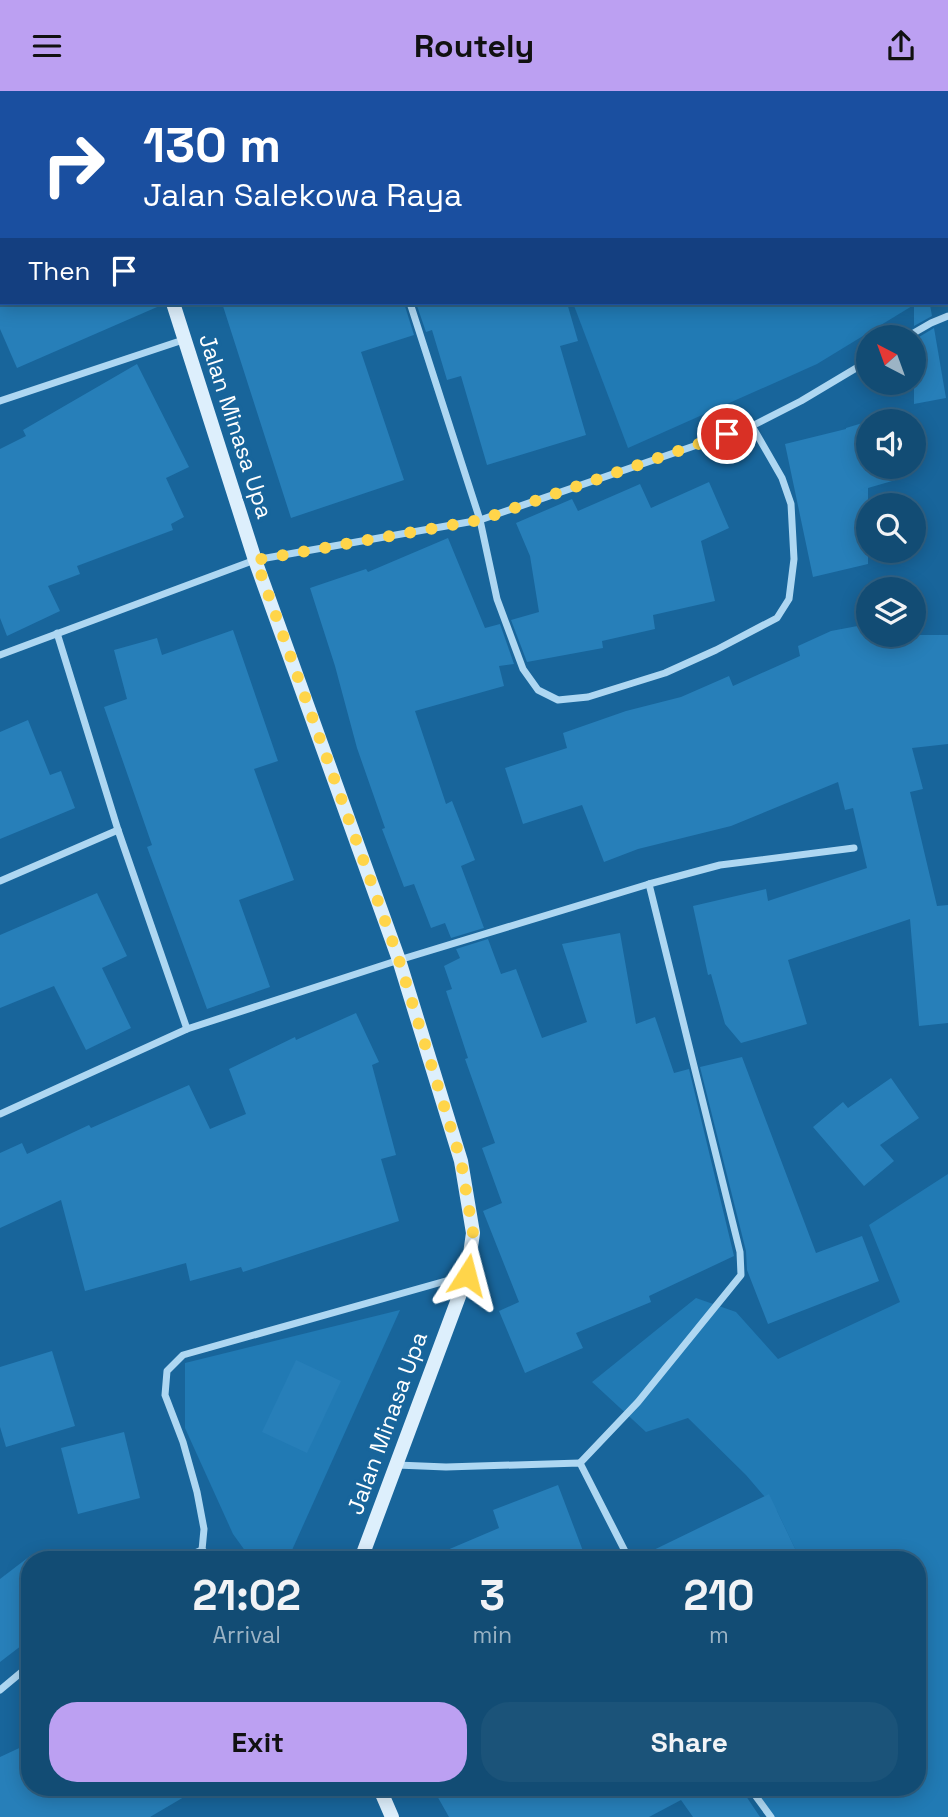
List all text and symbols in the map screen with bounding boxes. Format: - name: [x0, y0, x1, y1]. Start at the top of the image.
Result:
- text: Routely: [414, 26, 534, 66]
- icon: menu: [28, 27, 66, 65]
- icon: share: [882, 27, 920, 65]
- text: 130 m: [143, 114, 281, 176]
- icon: right: [28, 119, 119, 210]
- text: Jalan Salekowa Raya: [143, 175, 462, 215]
- icon: arrive: [105, 252, 143, 290]
- text: Then: [28, 254, 91, 288]
- north arrow: [856, 325, 926, 395]
- map controls: [856, 325, 926, 647]
- street label: Jalan Minasa Upa: [192, 330, 280, 522]
- pin: [697, 404, 757, 464]
- button: sound: [856, 409, 926, 479]
- icon: arrive: [708, 415, 746, 453]
- button: search: [856, 493, 926, 563]
- button: layers: [856, 577, 926, 647]
- position arrow: [430, 1238, 504, 1312]
- street label: Jalan Minasa Upa: [340, 1327, 434, 1519]
- text: 21:02: [192, 1569, 301, 1622]
- text: 3: [479, 1569, 505, 1622]
- text: 210: [683, 1569, 755, 1622]
- text: Arrival: [213, 1620, 281, 1650]
- text: min: [472, 1620, 512, 1650]
- text: m: [709, 1620, 729, 1650]
- button: Exit: [49, 1702, 467, 1782]
- button: Share: [481, 1702, 898, 1782]

